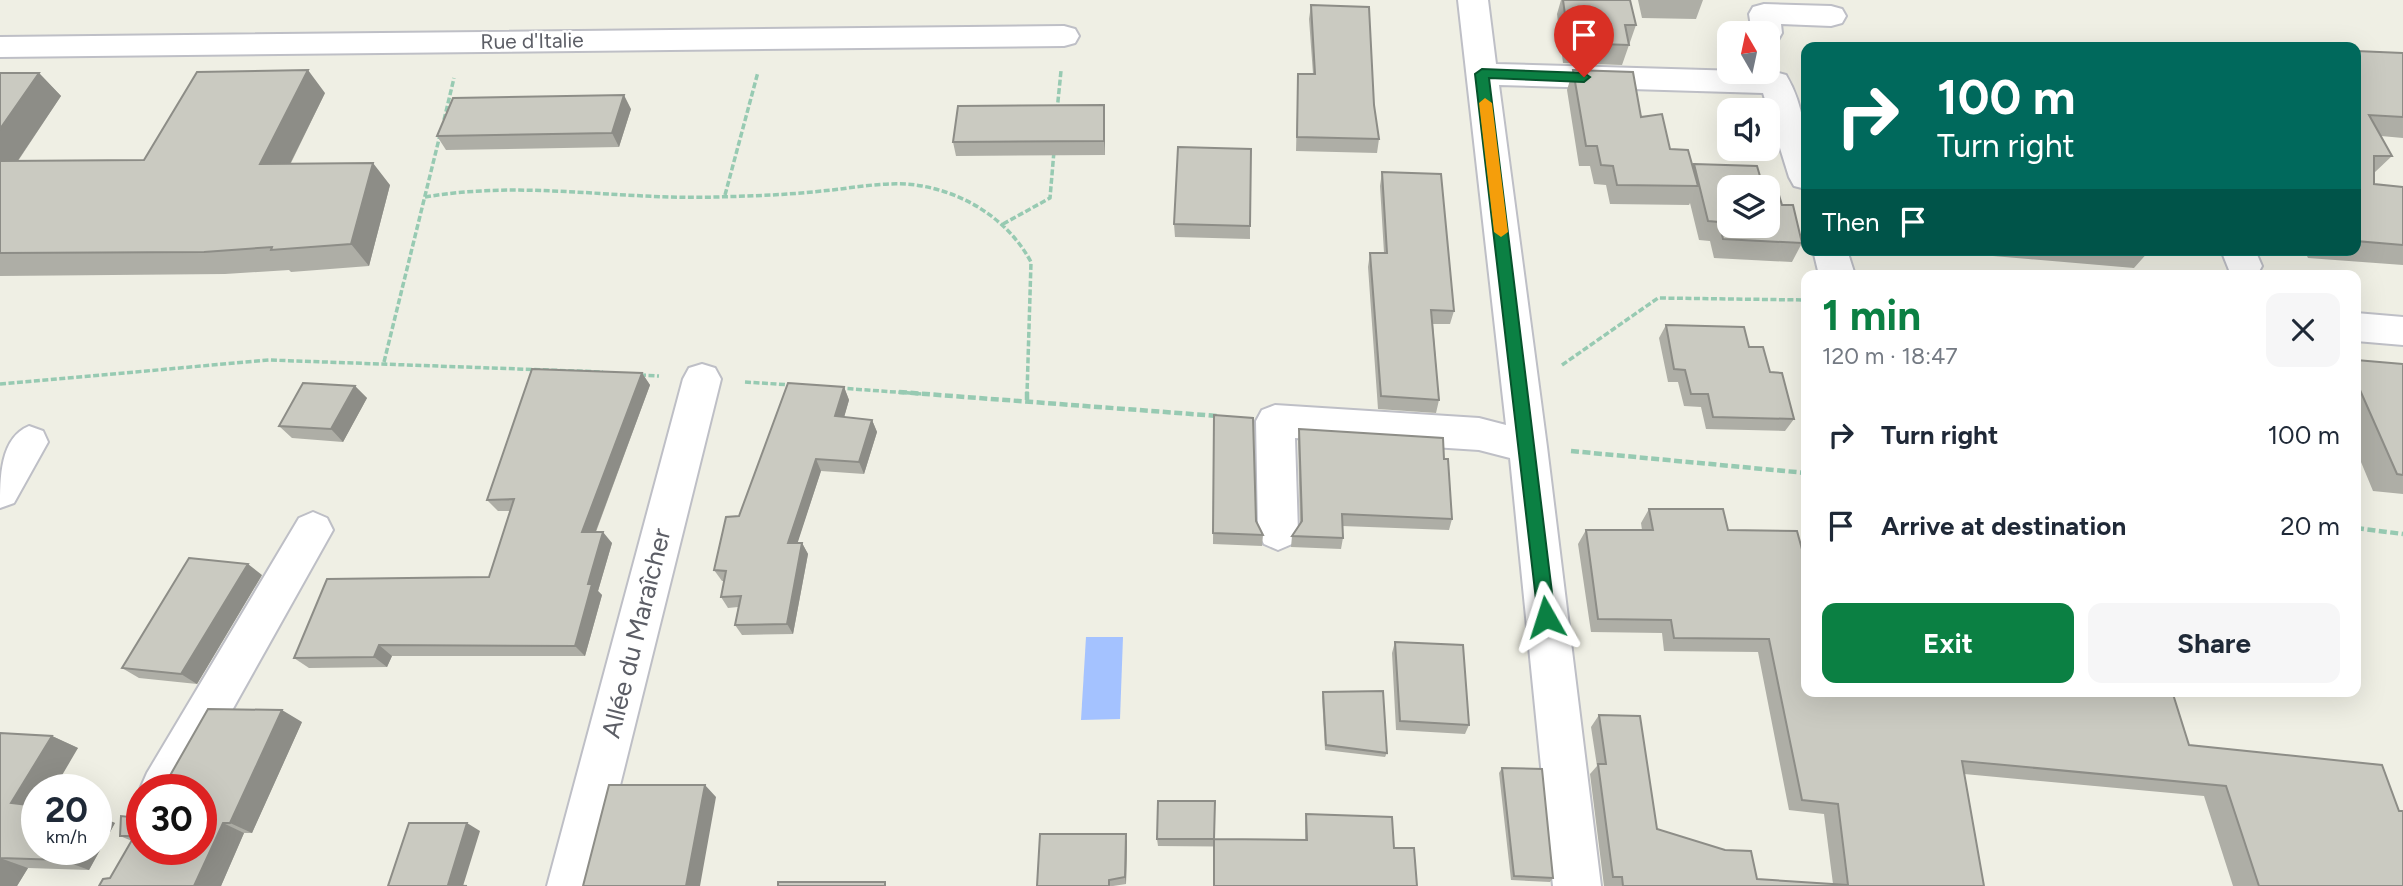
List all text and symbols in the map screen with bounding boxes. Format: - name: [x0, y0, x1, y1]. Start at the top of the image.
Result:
- pin: [1554, 5, 1614, 77]
- icon: arrive: [1565, 16, 1603, 54]
- north arrow: [1717, 21, 1780, 84]
- map controls: [1717, 21, 1780, 238]
- street label: Rue d'Italie: [480, 27, 584, 54]
- text: 100 m: [1937, 67, 2076, 126]
- icon: right: [1822, 70, 1913, 161]
- button: sound: [1717, 98, 1780, 161]
- text: Turn right: [1937, 127, 2075, 165]
- button: layers: [1717, 175, 1780, 238]
- icon: arrive: [1894, 203, 1932, 241]
- text: Then: [1822, 206, 1880, 238]
- text: 1 min: [1822, 290, 1921, 341]
- button: close: [2266, 293, 2340, 367]
- text: 120 m · 18:47: [1822, 342, 1958, 370]
- icon: right: [1822, 416, 1860, 454]
- text: Turn right: [1881, 419, 1998, 451]
- text: 100 m: [2267, 419, 2340, 451]
- icon: arrive: [1822, 507, 1860, 545]
- text: Arrive at destination: [1881, 510, 2126, 542]
- text: 20 m: [2280, 510, 2340, 542]
- street label: Allée du Maraîcher: [594, 525, 678, 741]
- position arrow: [1509, 580, 1583, 654]
- button: Exit: [1822, 603, 2074, 683]
- button: Share: [2088, 603, 2340, 683]
- speed limit sign: 30: [126, 774, 217, 865]
- text: 20: [45, 789, 88, 831]
- text: km/h: [46, 826, 87, 848]

